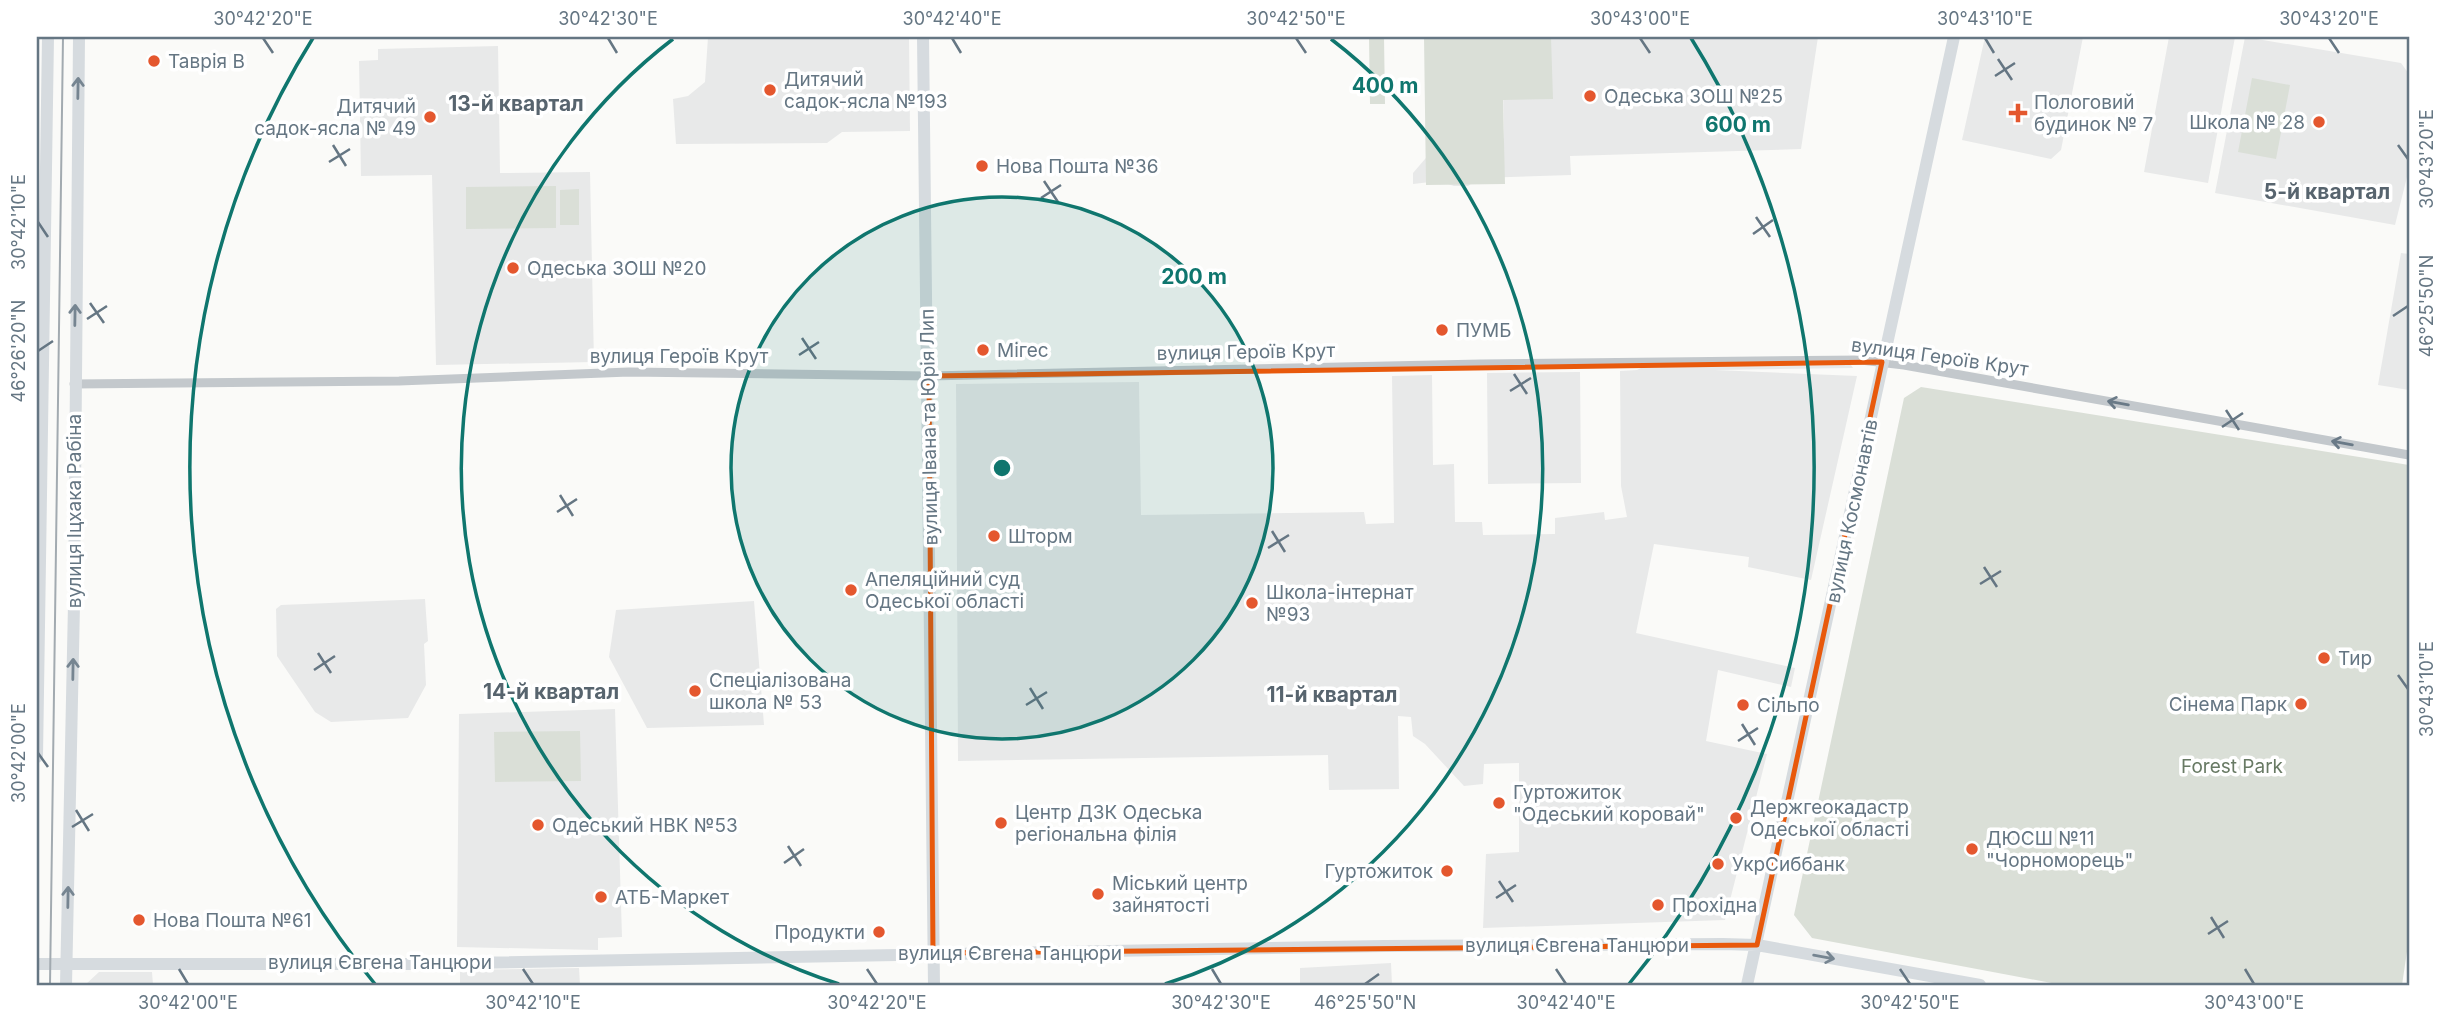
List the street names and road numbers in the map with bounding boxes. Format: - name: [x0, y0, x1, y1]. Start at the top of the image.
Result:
- street label: вулиця Івана та Юрія Лип: [915, 309, 943, 545]
- street label: вулиця Героїв Крут: [1850, 333, 2030, 381]
- street label: вулиця Героїв Крут: [1156, 339, 1336, 365]
- street label: вулиця Героїв Крут: [590, 345, 768, 368]
- street label: вулиця Іцхака Рабіна: [63, 414, 86, 608]
- street label: вулиця Космонавтів: [1821, 417, 1883, 605]
- street label: вулиця Євгена Танцюри: [1465, 934, 1689, 957]
- street label: вулиця Євгена Танцюри: [898, 942, 1122, 965]
- street label: вулиця Євгена Танцюри: [268, 951, 492, 974]

